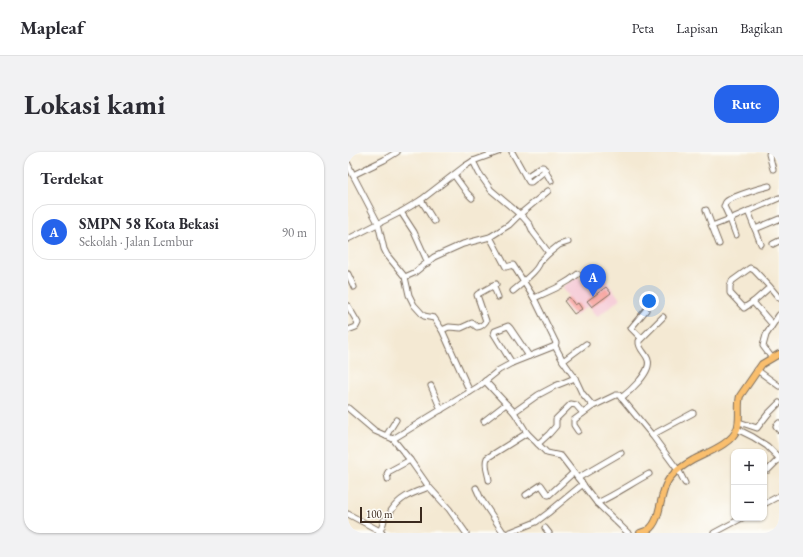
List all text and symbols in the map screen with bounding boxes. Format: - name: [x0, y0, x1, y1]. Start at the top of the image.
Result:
- text: Mapleaf: [20, 15, 84, 40]
- text: Peta: [632, 19, 654, 37]
- text: Lapisan: [676, 19, 718, 37]
- text: Bagikan: [740, 19, 783, 37]
- button: Rute: [714, 85, 779, 123]
- text: Lokasi kami: [24, 86, 165, 122]
- text: Terdekat: [40, 167, 103, 189]
- text: SMPN 58 Kota Bekasi: [79, 214, 219, 233]
- text: A: [49, 224, 59, 241]
- text: 90 m: [282, 224, 307, 241]
- text: Sekolah · Jalan Lembur: [79, 233, 193, 250]
- pin: A: [580, 264, 606, 297]
- your location: [639, 291, 659, 311]
- map controls: [731, 449, 767, 521]
- button: +: [731, 449, 767, 485]
- button: −: [731, 485, 767, 521]
- scale bar: [360, 505, 422, 524]
- text: 100 m: [366, 507, 393, 521]

